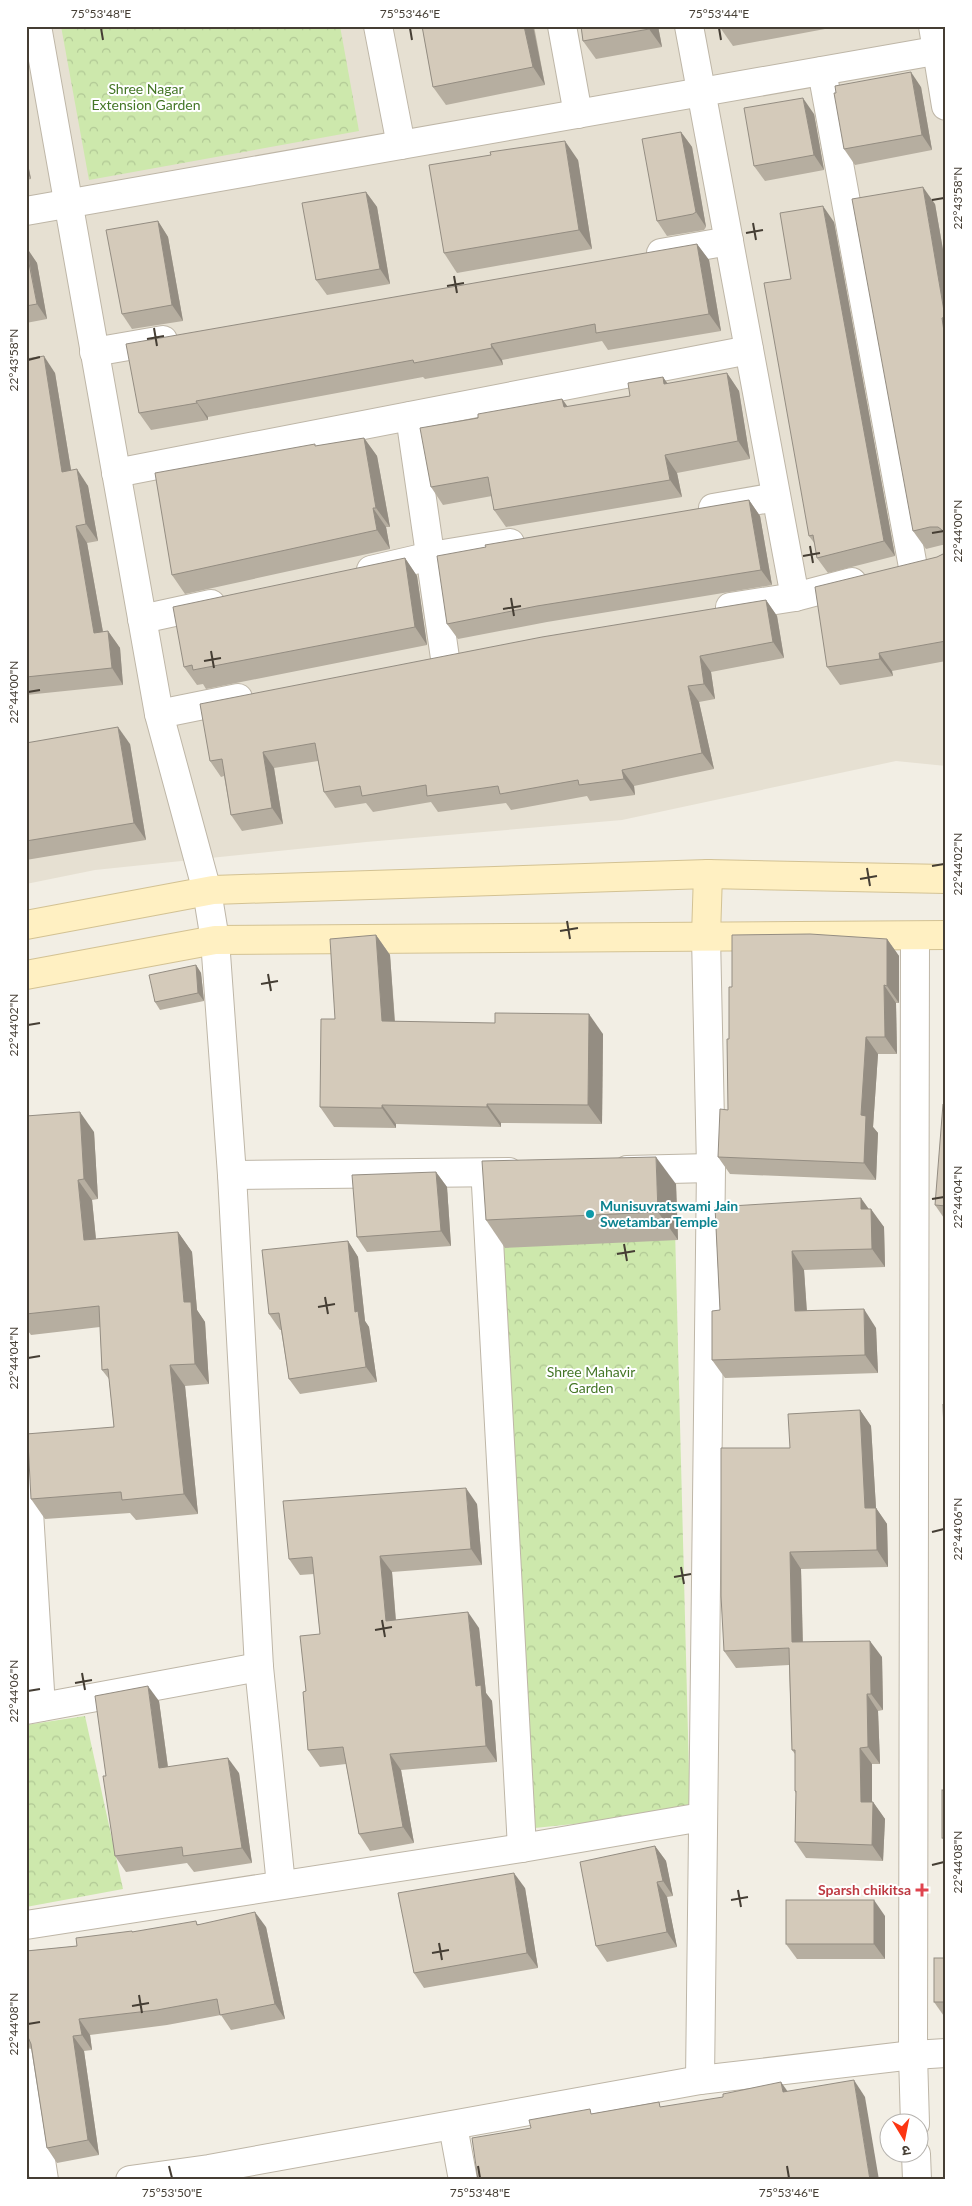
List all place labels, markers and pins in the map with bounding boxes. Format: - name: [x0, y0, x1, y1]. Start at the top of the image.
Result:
- place label: Munisuvratswami Jain Swetambar Temple: [600, 1197, 738, 1230]
- marker: Munisuvratswami Jain Swetambar Temple: [584, 1208, 596, 1220]
- place label: Sparsh chikitsa: [818, 1881, 911, 1898]
- marker: Sparsh chikitsa: [915, 1883, 929, 1897]

